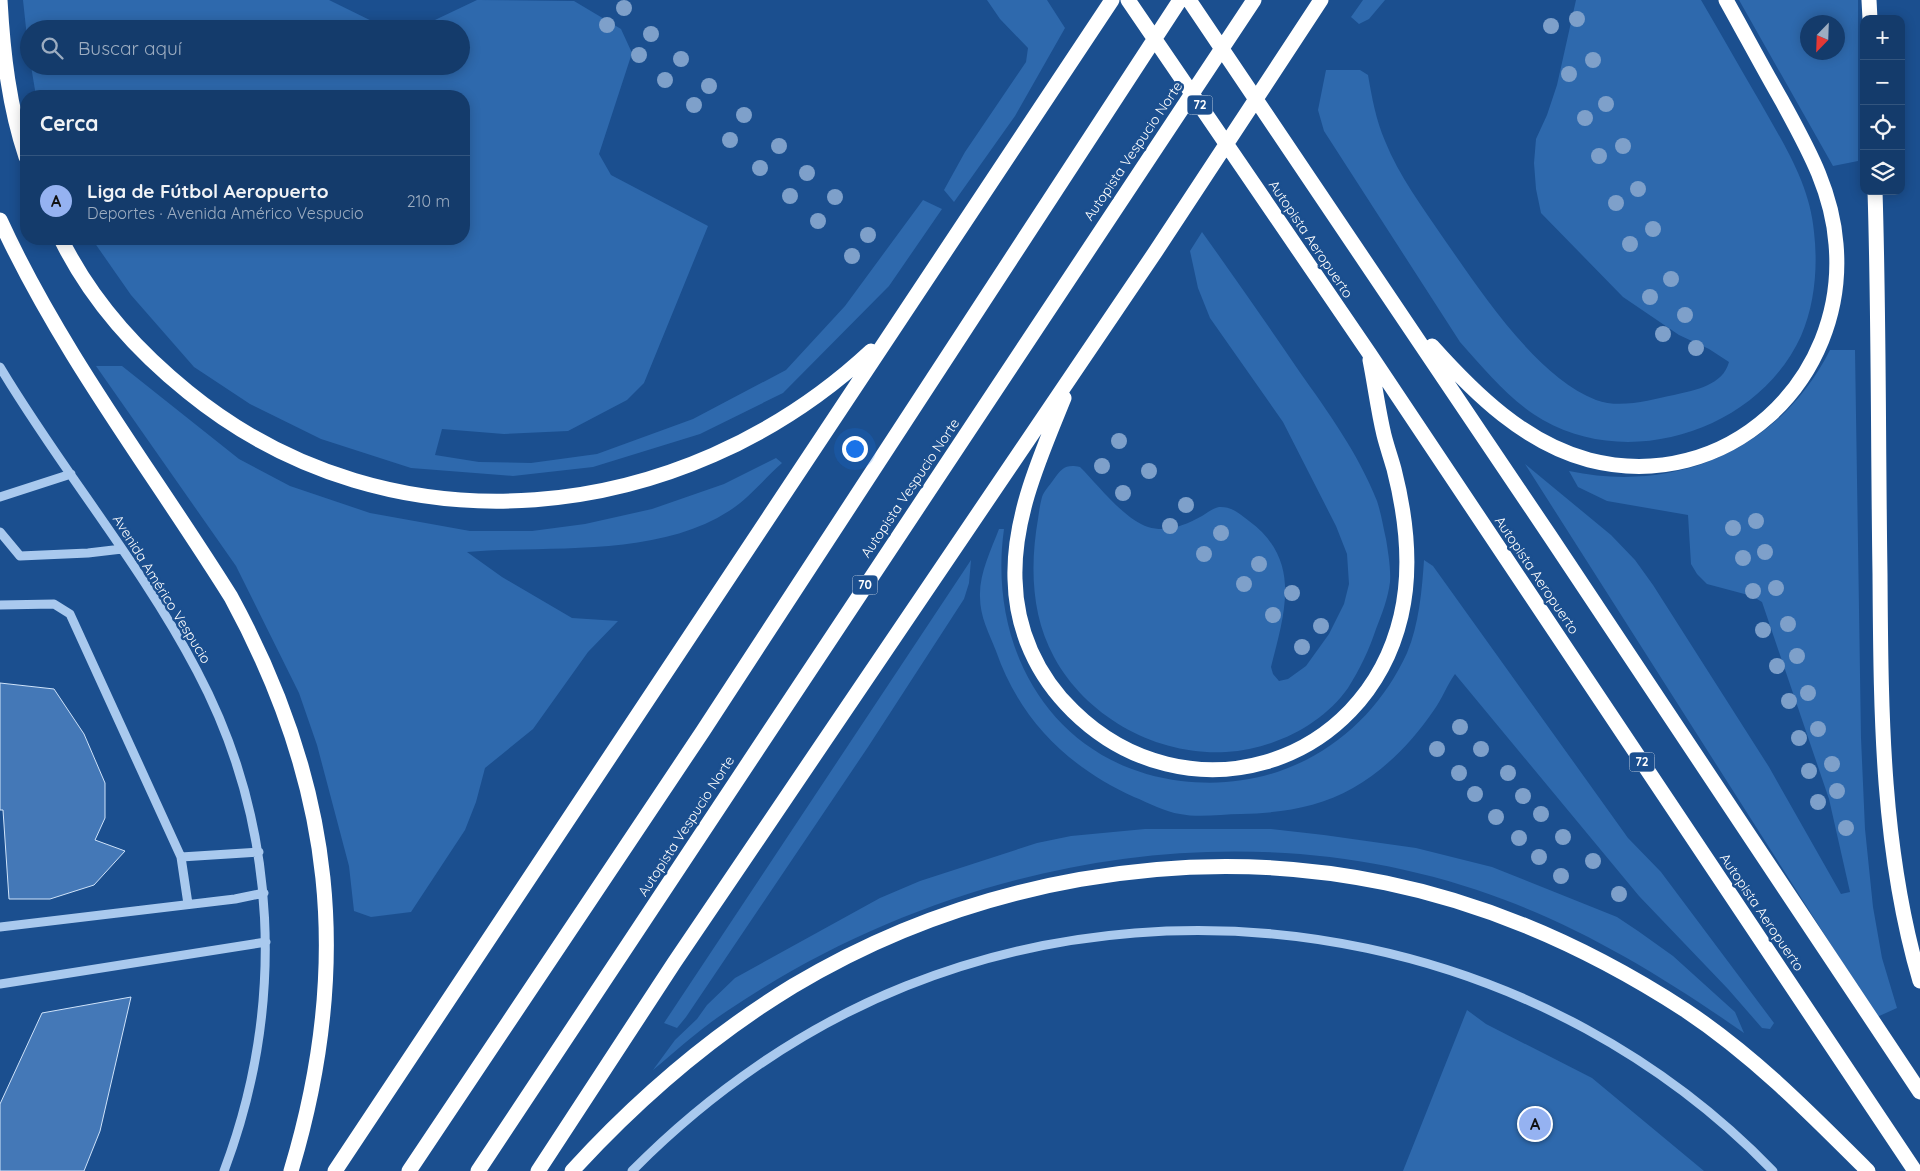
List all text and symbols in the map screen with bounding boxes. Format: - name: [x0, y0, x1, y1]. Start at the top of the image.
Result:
- north arrow: [1800, 15, 1845, 60]
- map controls: [1860, 15, 1905, 195]
- button: +: [1860, 15, 1905, 60]
- search box: [20, 20, 470, 75]
- icon: search: [38, 34, 66, 62]
- text: Buscar aquí: [78, 36, 182, 60]
- button: −: [1860, 60, 1905, 105]
- street label: Autopista Vespucio Norte: [1080, 78, 1186, 224]
- road number: 72: [1188, 96, 1212, 114]
- button: locate: [1860, 105, 1905, 150]
- text: Cerca: [40, 110, 98, 136]
- button: layers: [1860, 150, 1905, 195]
- street label: Autopista Aeropuerto: [1265, 177, 1357, 301]
- text: Liga de Fútbol Aeropuerto: [87, 179, 329, 203]
- text: A: [51, 191, 61, 211]
- text: 210 m: [407, 191, 450, 211]
- text: Deportes · Avenida Américo Vespucio: [87, 203, 364, 223]
- street label: Autopista Vespucio Norte: [857, 415, 963, 561]
- your location: [842, 436, 868, 462]
- street label: Avenida Américo Vespucio: [109, 511, 215, 667]
- street label: Autopista Aeropuerto: [1491, 513, 1583, 637]
- road number: 70: [852, 576, 878, 594]
- street label: Autopista Vespucio Norte: [634, 752, 738, 900]
- road number: 72: [1630, 752, 1654, 772]
- street label: Autopista Aeropuerto: [1716, 850, 1808, 974]
- pin: A: [1519, 1105, 1551, 1143]

